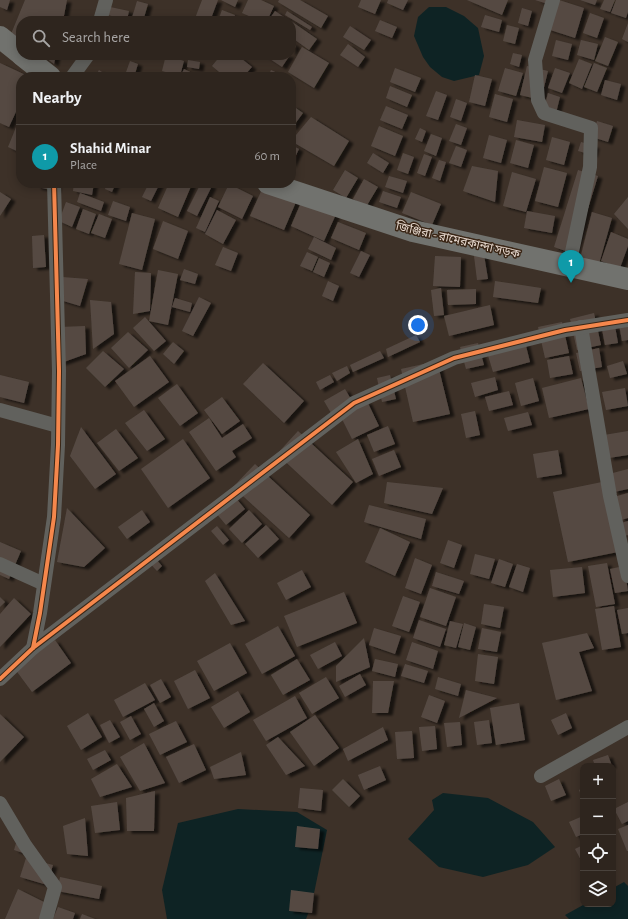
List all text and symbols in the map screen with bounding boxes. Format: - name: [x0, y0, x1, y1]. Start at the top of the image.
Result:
- search box: [16, 16, 296, 60]
- icon: search: [30, 27, 52, 49]
- text: Search here: [62, 30, 130, 45]
- text: Nearby: [32, 89, 82, 106]
- text: Shahid Minar: [70, 141, 151, 156]
- text: 1: [43, 150, 47, 163]
- text: 60 m: [254, 150, 280, 163]
- text: Place: [70, 159, 97, 172]
- street label: জিঞ্জিরা - রামেরকান্দা সড়ক: [394, 218, 522, 261]
- pin: 1: [558, 250, 584, 283]
- your location: [408, 315, 428, 335]
- map controls: [580, 763, 616, 907]
- button: +: [580, 763, 616, 799]
- button: −: [580, 799, 616, 835]
- button: locate: [580, 835, 616, 871]
- button: layers: [580, 871, 616, 907]

